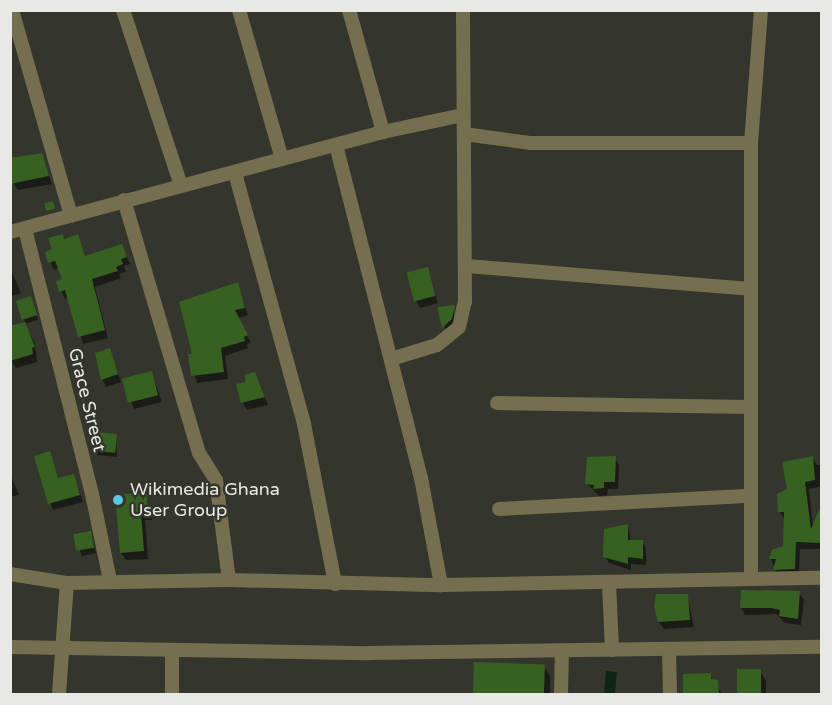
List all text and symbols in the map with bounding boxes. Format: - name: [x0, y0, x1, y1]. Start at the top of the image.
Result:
- street label: Grace Street: [64, 346, 110, 454]
- place label: Wikimedia Ghana User Group: [130, 479, 280, 522]
- marker: Wikimedia Ghana User Group: [111, 493, 125, 507]

